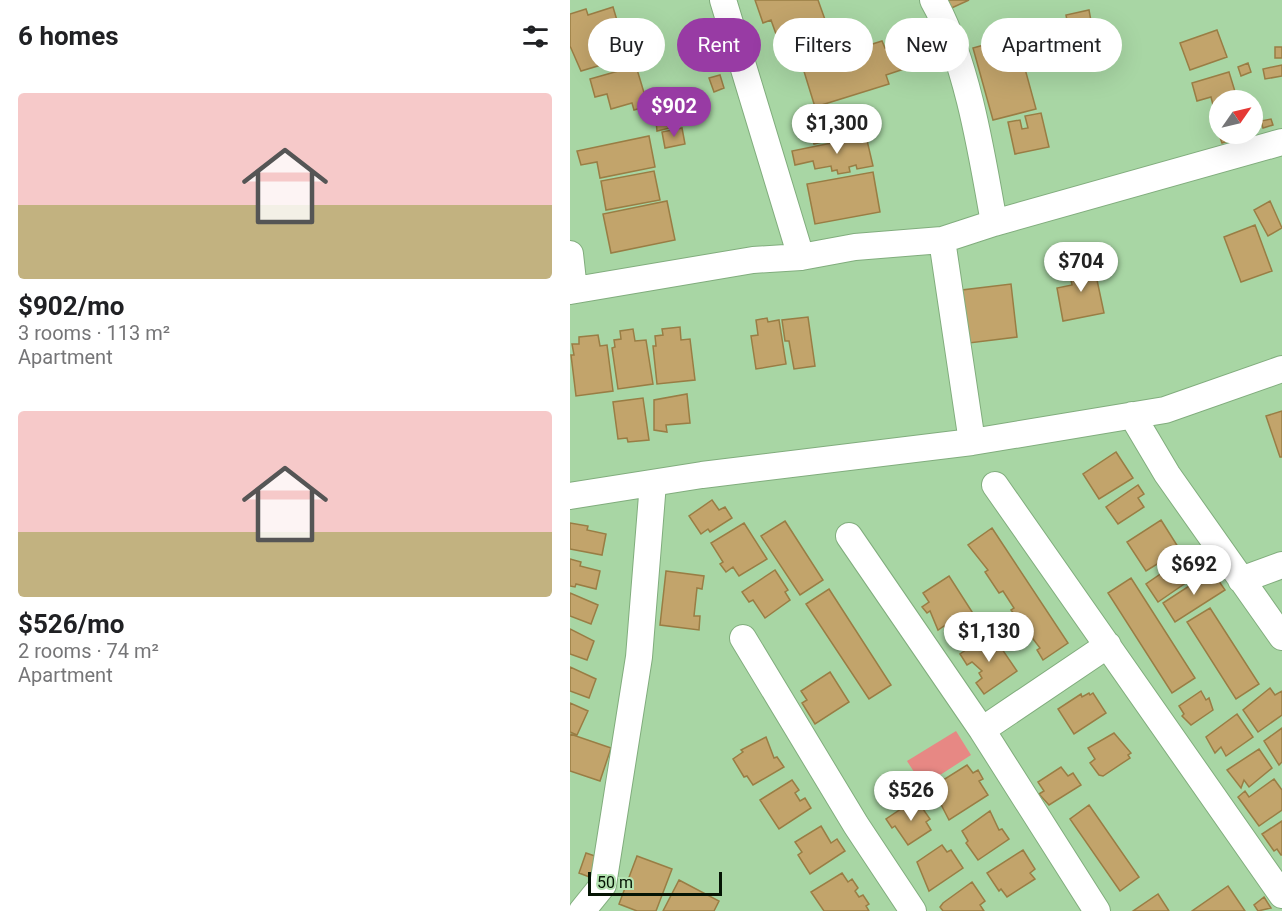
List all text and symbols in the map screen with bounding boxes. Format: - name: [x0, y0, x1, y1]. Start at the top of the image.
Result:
- chip: Buy: [588, 18, 665, 72]
- chip: Rent: [677, 18, 761, 72]
- chip: Filters: [773, 18, 873, 72]
- chip: New: [885, 18, 969, 72]
- chip: Apartment: [981, 18, 1122, 72]
- icon: filters: [519, 20, 552, 53]
- text: 6 homes: [18, 21, 119, 51]
- pin: $902: [638, 87, 710, 138]
- north arrow: [1209, 90, 1263, 144]
- map controls: [1209, 90, 1263, 144]
- text: $902: [651, 94, 697, 118]
- pin: $1,300: [788, 104, 886, 155]
- text: $1,300: [806, 111, 868, 135]
- icon: home: [231, 132, 339, 240]
- pin: $704: [1045, 242, 1117, 293]
- text: $704: [1058, 249, 1104, 273]
- text: $902/mo: [18, 291, 125, 321]
- text: 3 rooms · 113 m²: [18, 321, 170, 345]
- text: Apartment: [18, 345, 113, 369]
- icon: home: [231, 450, 339, 558]
- pin: $692: [1158, 545, 1230, 596]
- text: $692: [1171, 552, 1217, 576]
- text: $526/mo: [18, 609, 125, 639]
- pin: $1,130: [940, 612, 1038, 663]
- text: $1,130: [958, 619, 1020, 643]
- text: 2 rooms · 74 m²: [18, 639, 159, 663]
- text: Apartment: [18, 663, 113, 687]
- pin: $526: [875, 771, 947, 822]
- text: $526: [888, 778, 934, 802]
- scale bar: [588, 869, 722, 896]
- text: 50 m: [597, 873, 633, 892]

